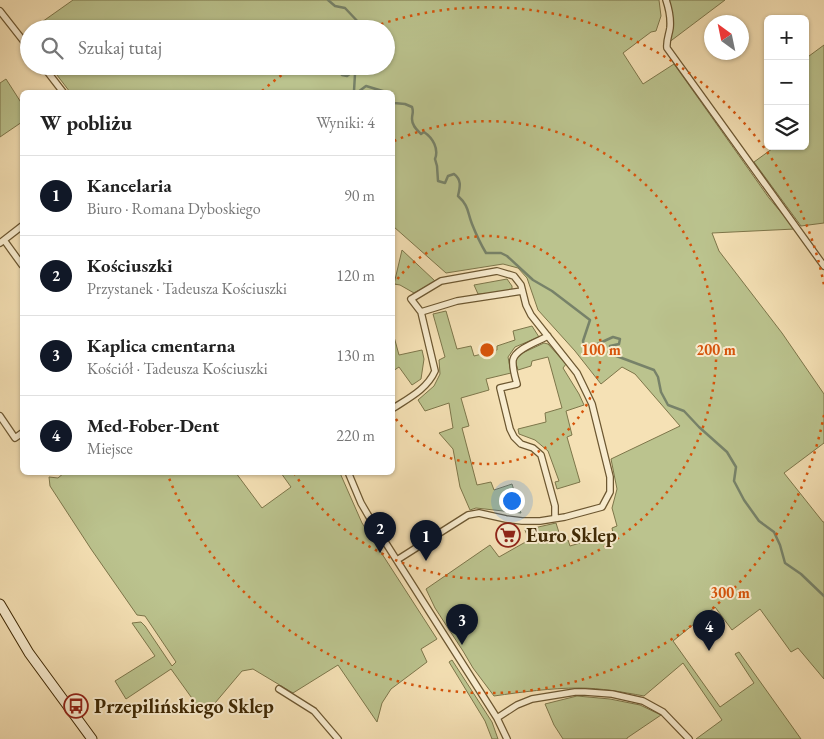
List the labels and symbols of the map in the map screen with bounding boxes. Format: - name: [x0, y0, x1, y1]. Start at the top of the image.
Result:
- north arrow: [704, 15, 749, 60]
- text: 100 m: [581, 340, 621, 359]
- text: 200 m: [696, 340, 736, 359]
- centre of rings: [478, 341, 496, 359]
- your location: [499, 488, 525, 514]
- pin: 2: [364, 512, 396, 553]
- pin: 1: [410, 520, 442, 561]
- supermarket icon: Euro Sklep: [495, 522, 521, 548]
- place label: Euro Sklep: [526, 522, 617, 548]
- text: 300 m: [710, 583, 750, 602]
- pin: 3: [446, 604, 478, 645]
- pin: 4: [693, 610, 725, 651]
- bus stop icon: Przepilińskiego Sklep: [63, 693, 89, 719]
- place label: Przepilińskiego Sklep: [94, 693, 274, 719]

